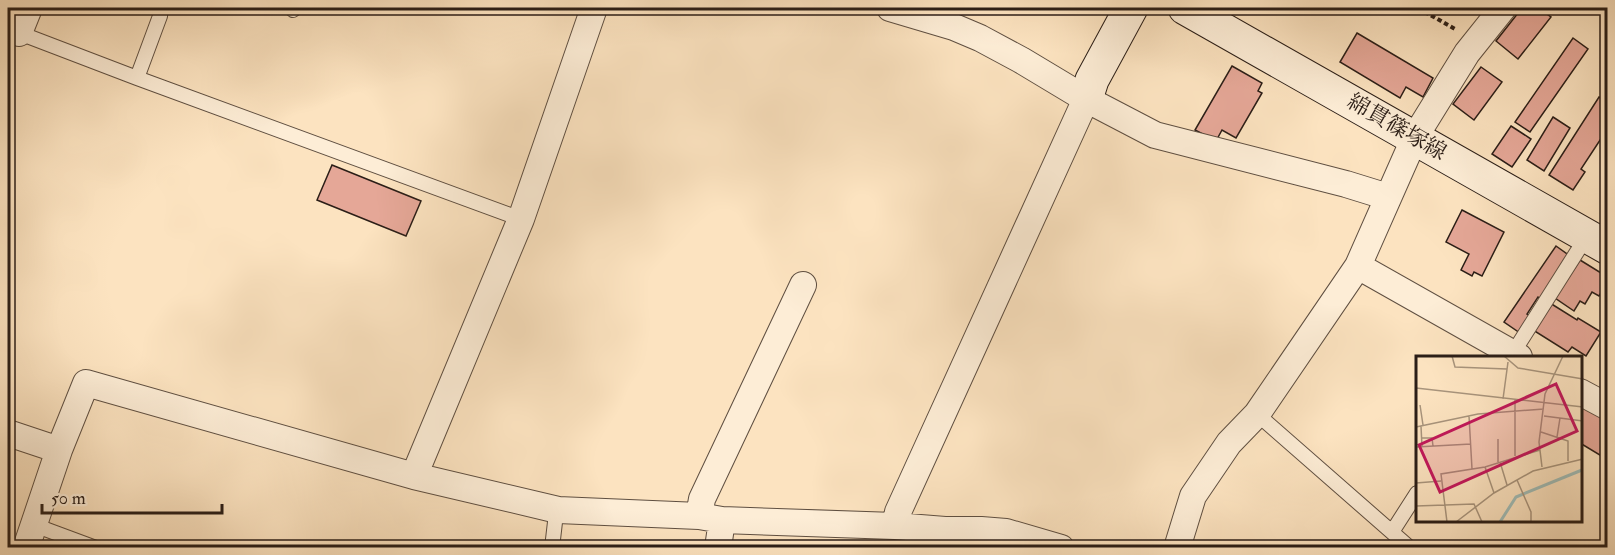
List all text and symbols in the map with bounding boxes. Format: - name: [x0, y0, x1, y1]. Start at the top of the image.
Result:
- street label: 綿貫篠塚線: [1342, 87, 1452, 167]
- inset map: [1416, 356, 1582, 522]
- scale bar: [42, 477, 222, 515]
- text: 50 m: [51, 487, 86, 510]

